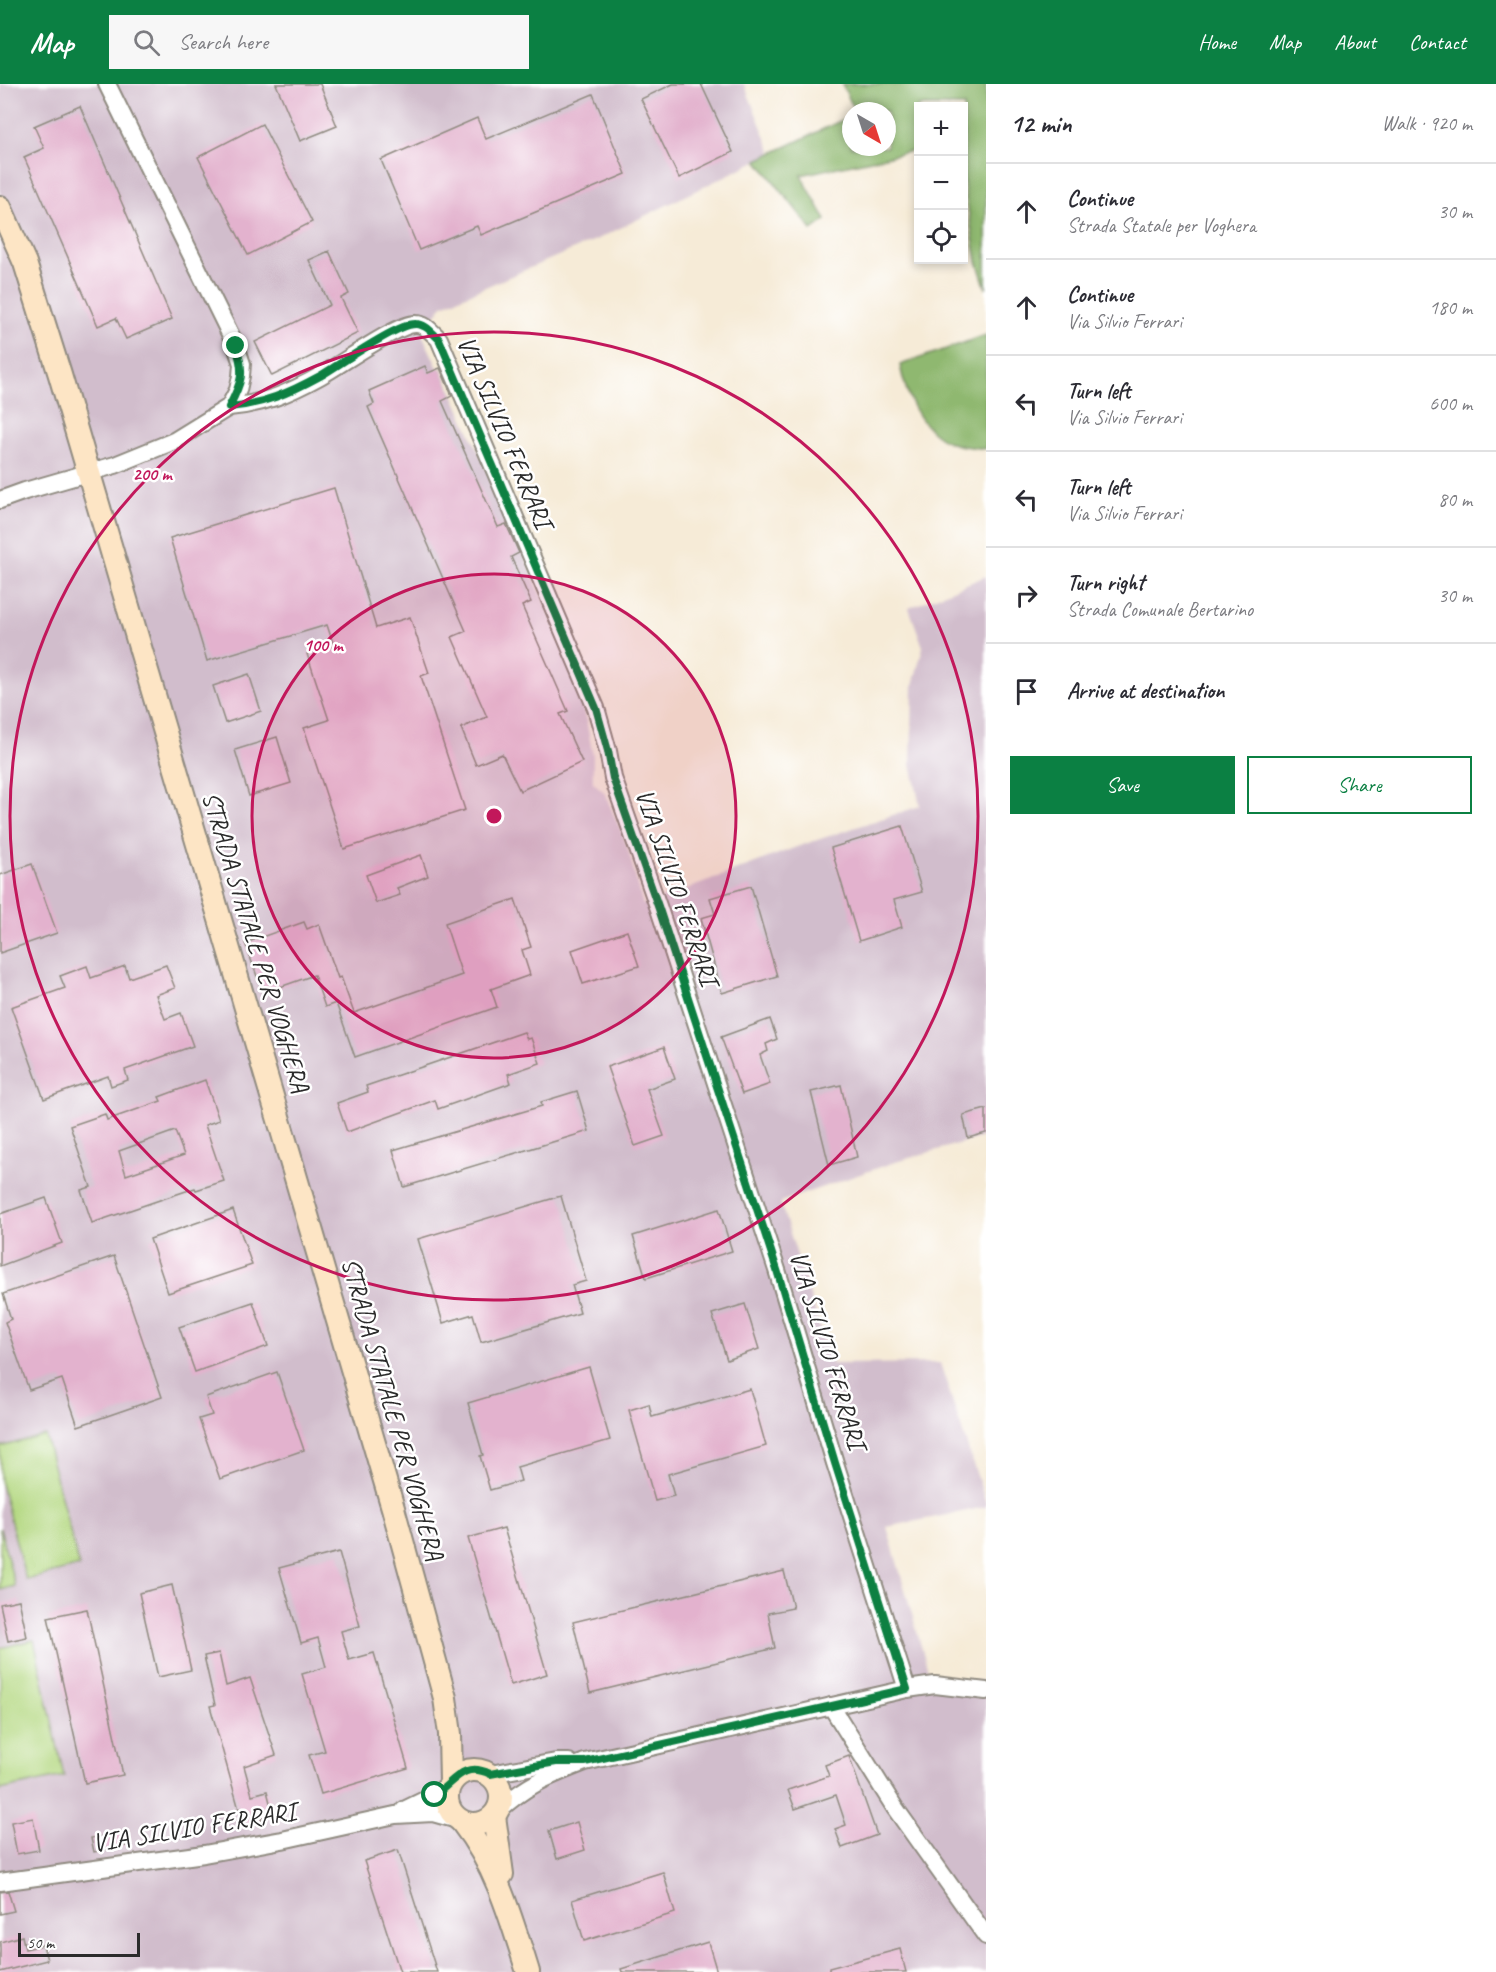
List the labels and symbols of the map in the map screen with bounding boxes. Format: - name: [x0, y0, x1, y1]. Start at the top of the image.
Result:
- north arrow: [842, 102, 896, 156]
- street label: VIA SILVIO FERRARI: [450, 331, 563, 538]
- route end: [222, 332, 248, 358]
- text: 200 m: [133, 463, 173, 485]
- text: 100 m: [304, 634, 344, 656]
- street label: VIA SILVIO FERRARI: [628, 784, 728, 995]
- street label: STRADA STATALE PER VOGHERA: [194, 788, 318, 1097]
- centre of rings: [484, 806, 504, 826]
- street label: VIA SILVIO FERRARI: [782, 1247, 875, 1458]
- street label: STRADA STATALE PER VOGHERA: [334, 1254, 452, 1565]
- route start: [421, 1781, 447, 1807]
- street label: VIA SILVIO FERRARI: [90, 1794, 304, 1859]
- scale bar: [18, 1930, 140, 1958]

